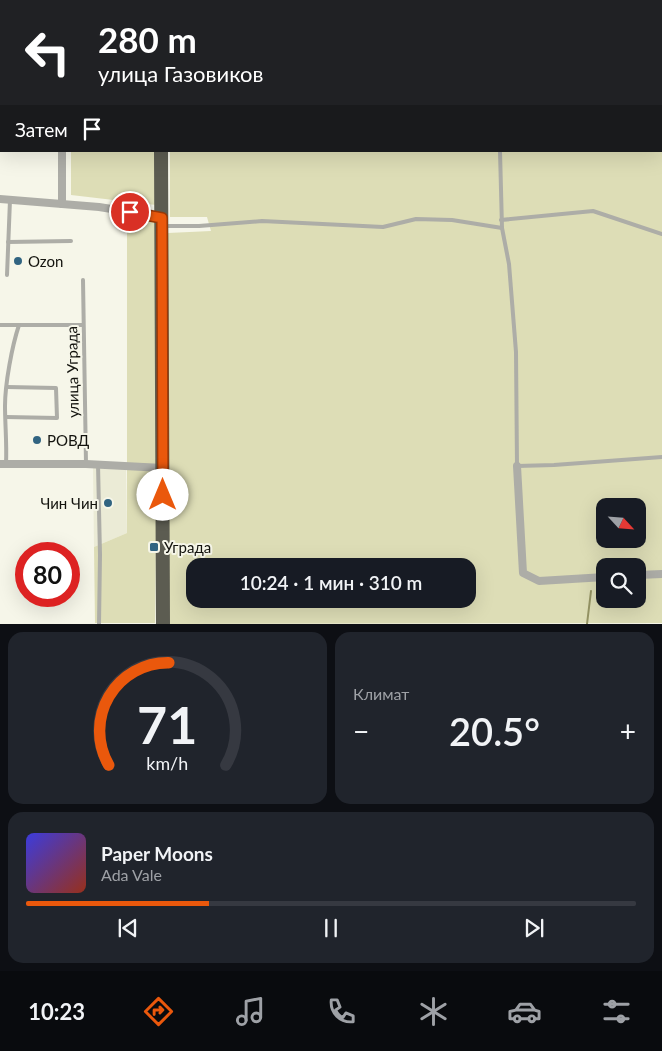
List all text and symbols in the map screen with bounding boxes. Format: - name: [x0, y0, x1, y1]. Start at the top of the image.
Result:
- text: 280 m: [98, 18, 197, 60]
- icon: left: [15, 20, 80, 85]
- text: улица Газовиков: [98, 60, 264, 87]
- icon: arrive: [78, 115, 106, 143]
- text: Затем: [15, 118, 68, 141]
- pin: [109, 191, 151, 233]
- icon: arrive: [116, 198, 144, 226]
- place label: Ozon: [28, 252, 63, 270]
- marker: Ozon: [12, 255, 24, 267]
- street label: улица Уграда: [62, 326, 82, 418]
- place label: РОВД: [47, 431, 90, 449]
- marker: РОВД: [31, 434, 43, 446]
- position arrow: [136, 468, 188, 520]
- place label: Чин Чин: [40, 494, 98, 512]
- marker: Чин Чин: [102, 497, 114, 509]
- north arrow: [596, 498, 646, 548]
- map controls: [596, 498, 646, 608]
- place label: Уграда: [164, 538, 211, 556]
- marker: Уграда: [148, 541, 160, 553]
- speed limit sign: 80: [15, 542, 80, 607]
- button: search: [596, 558, 646, 608]
- text: 10:24 · 1 мин · 310 m: [240, 571, 422, 594]
- text: Климат: [353, 684, 409, 703]
- text: 71: [137, 693, 198, 755]
- text: 20.5°: [449, 708, 540, 754]
- text: −: [353, 714, 369, 748]
- text: +: [620, 714, 636, 748]
- text: km/h: [147, 752, 188, 774]
- text: Paper Moons: [101, 842, 213, 865]
- text: Ada Vale: [101, 865, 162, 884]
- icon: previous: [114, 914, 142, 942]
- icon: pause: [317, 914, 345, 942]
- icon: next: [520, 914, 548, 942]
- icon: directions: [141, 994, 176, 1029]
- icon: music: [233, 994, 268, 1029]
- icon: phone: [324, 994, 359, 1029]
- icon: climate: [416, 994, 451, 1029]
- icon: car: [507, 994, 542, 1029]
- icon: filters: [599, 994, 634, 1029]
- text: 10:23: [28, 998, 85, 1025]

